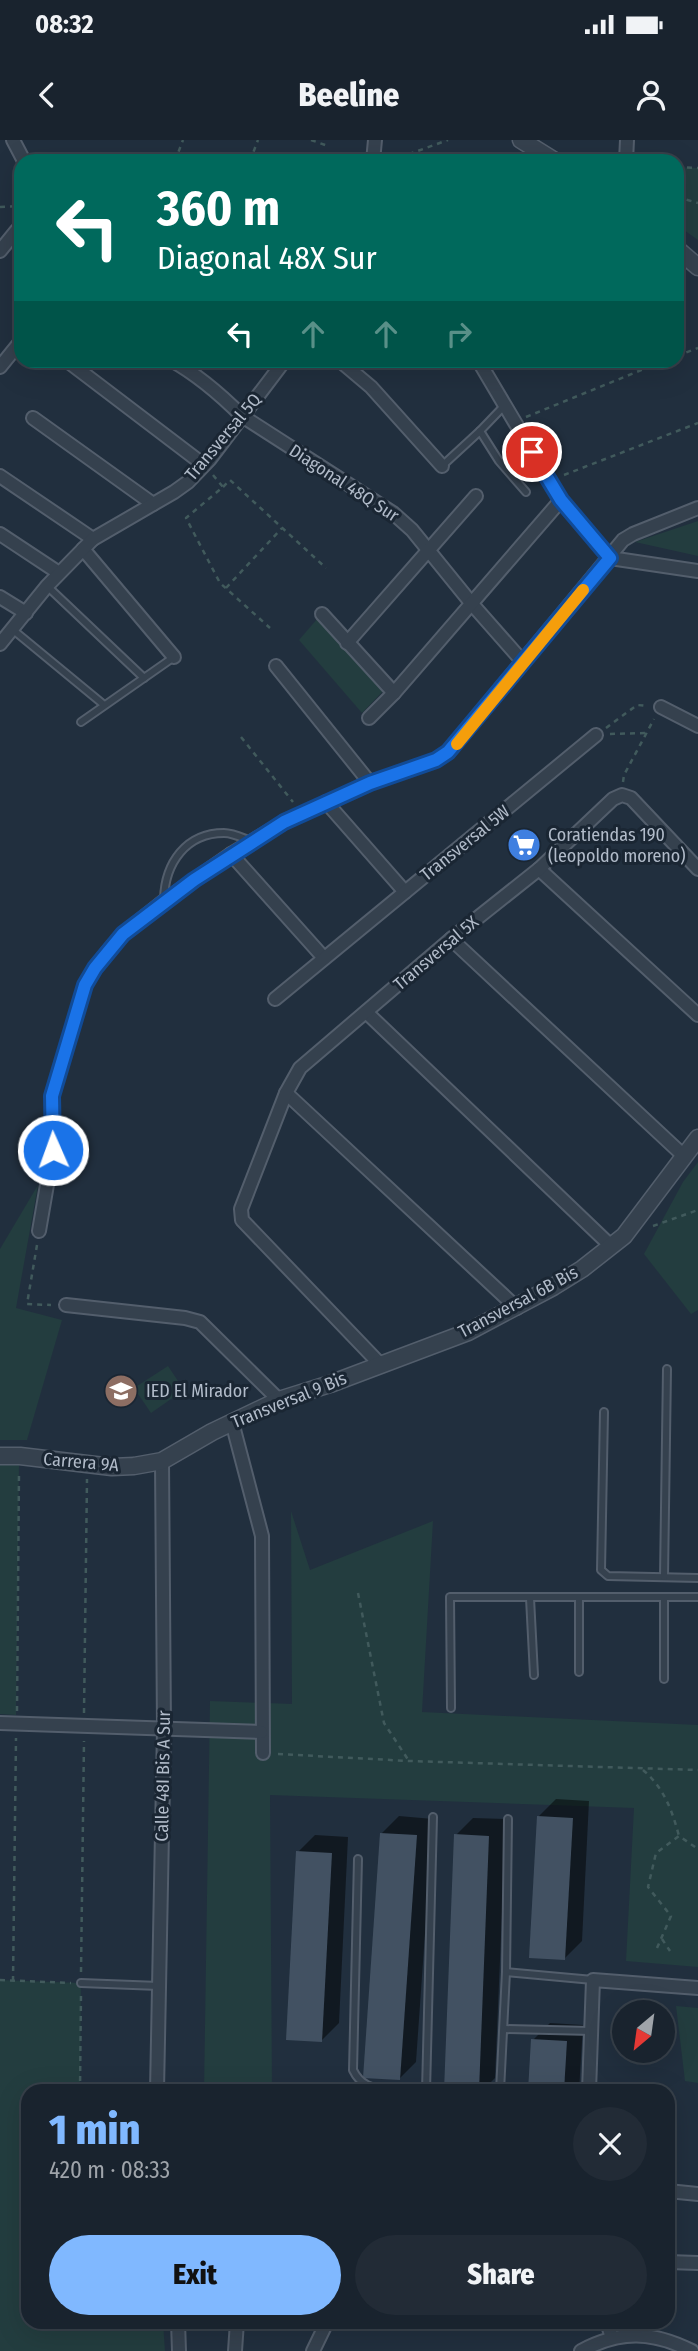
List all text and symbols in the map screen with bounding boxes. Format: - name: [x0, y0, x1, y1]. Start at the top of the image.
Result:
- text: 08:32: [35, 9, 93, 40]
- icon: back: [28, 76, 66, 114]
- text: Beeline: [299, 76, 399, 114]
- icon: person: [632, 76, 670, 114]
- text: 360 m: [157, 179, 280, 238]
- icon: left: [42, 182, 133, 273]
- text: Diagonal 48X Sur: [157, 239, 377, 277]
- icon: left: [221, 315, 259, 353]
- icon: ahead: [294, 315, 332, 353]
- icon: ahead: [367, 315, 405, 353]
- icon: right: [440, 315, 478, 353]
- street label: Transversal 5Q: [180, 389, 266, 485]
- pin: [502, 422, 562, 482]
- icon: arrive: [513, 433, 551, 471]
- street label: Diagonal 48Q Sur: [285, 439, 404, 527]
- street label: Transversal 5W: [416, 800, 515, 886]
- place label: Coratiendas 190 (leopoldo moreno): [548, 824, 686, 867]
- supermarket icon: Coratiendas 190 (leopoldo moreno): [505, 826, 543, 864]
- street label: Transversal 5X: [389, 911, 483, 995]
- position arrow: [16, 1113, 90, 1187]
- street label: Transversal 6B Bis: [454, 1261, 582, 1343]
- street label: Transversal 9 Bis: [228, 1367, 350, 1433]
- school or university icon: IED El Mirador: [102, 1372, 140, 1410]
- place label: IED El Mirador: [146, 1380, 249, 1402]
- street label: Carrera 9A: [42, 1448, 120, 1476]
- street label: Calle 48I Bis A Sur: [151, 1709, 175, 1842]
- north arrow: [612, 2000, 676, 2063]
- map controls: [612, 2000, 675, 2063]
- text: 1 min: [49, 2105, 140, 2155]
- button: close: [573, 2107, 647, 2181]
- text: 420 m · 08:33: [49, 2156, 170, 2184]
- button: Exit: [49, 2235, 341, 2315]
- button: Share: [355, 2235, 647, 2315]

